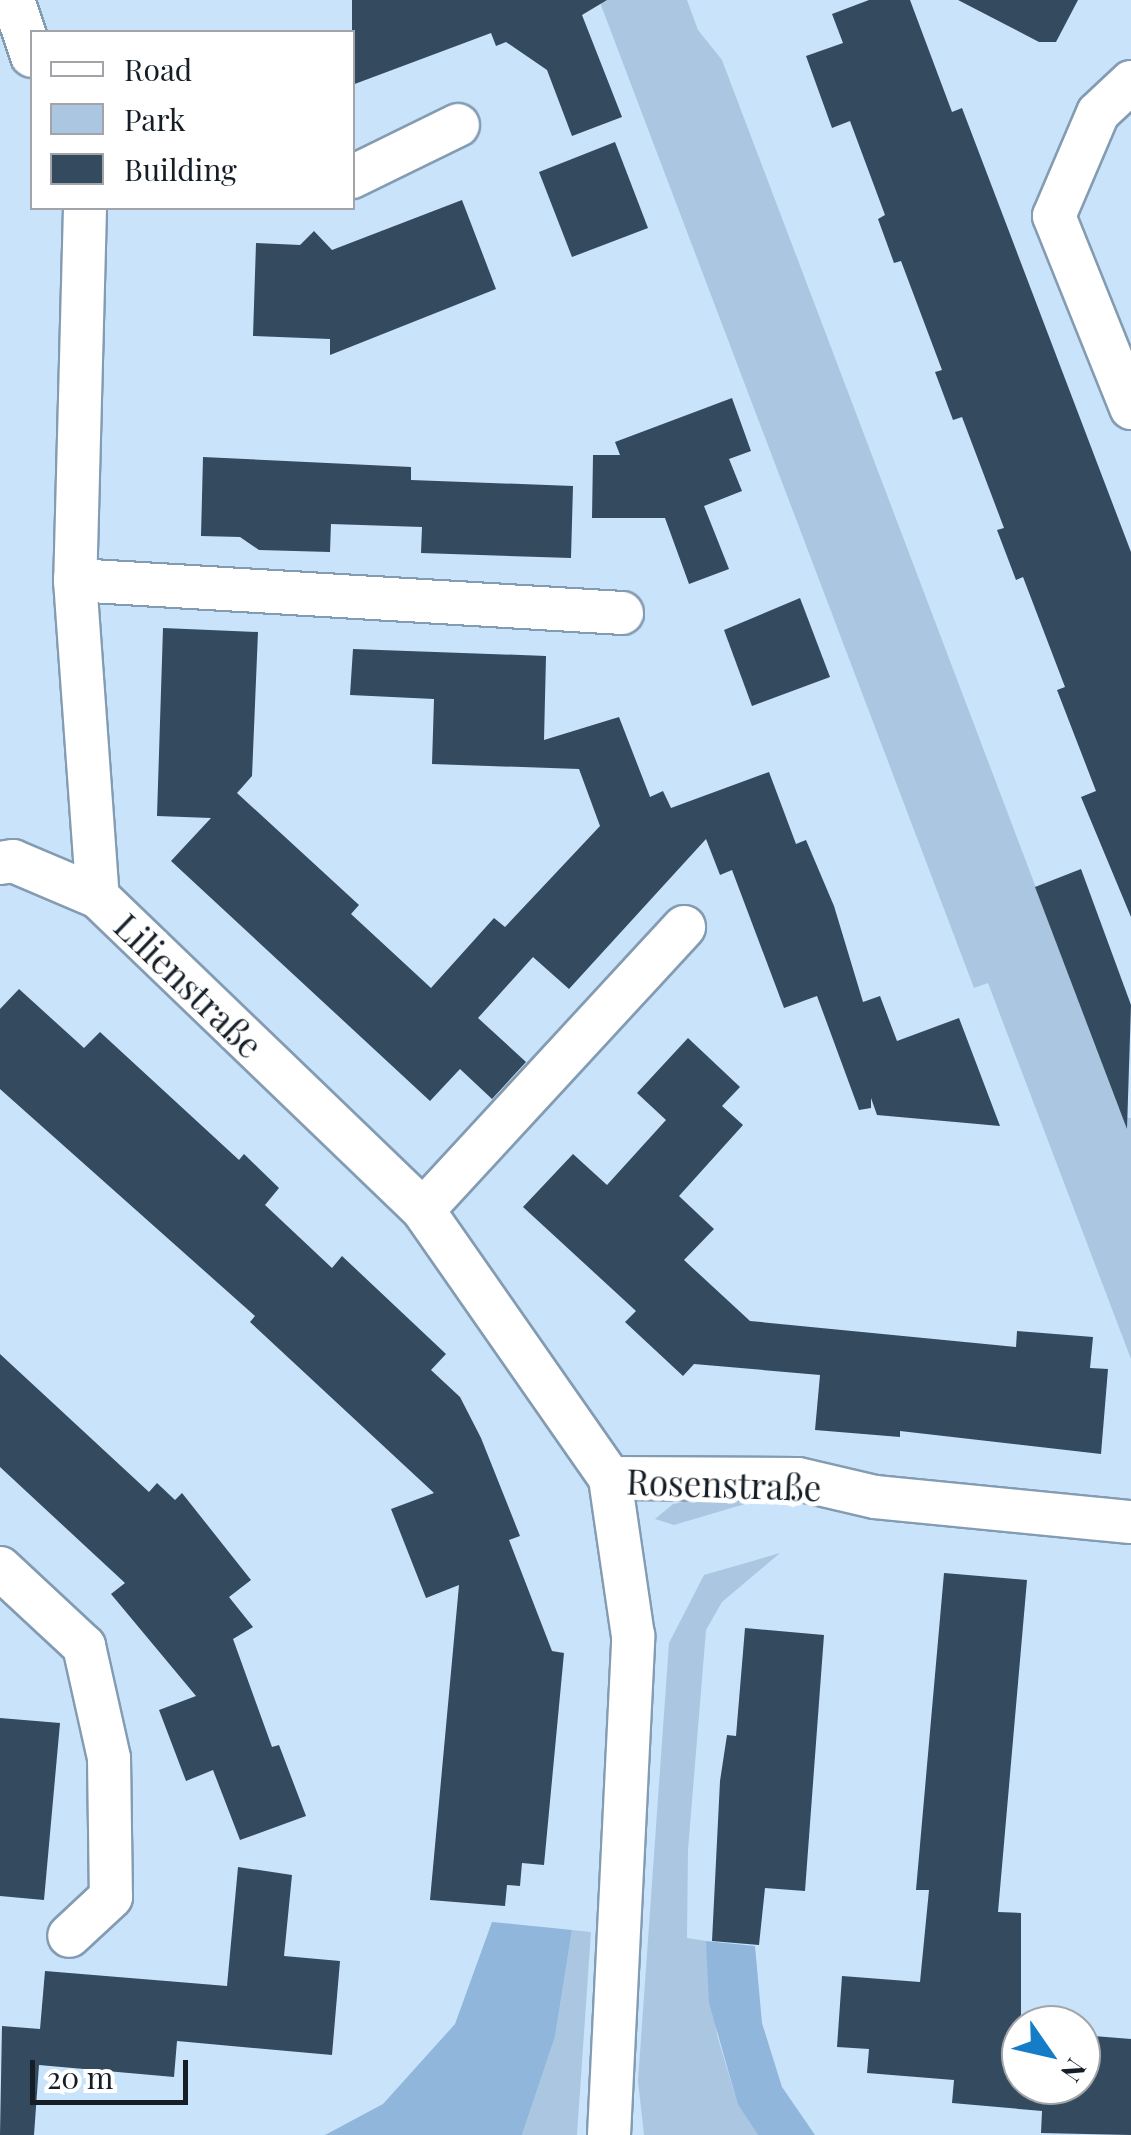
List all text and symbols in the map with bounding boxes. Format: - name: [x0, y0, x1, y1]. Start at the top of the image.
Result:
- legend: [30, 30, 355, 210]
- text: Road: [124, 49, 192, 89]
- text: Park: [124, 99, 186, 139]
- text: Building: [124, 149, 237, 189]
- street label: Lilienstraße: [106, 904, 272, 1066]
- street label: Rosenstraße: [626, 1460, 822, 1508]
- north arrow: [1001, 2005, 1101, 2105]
- scale bar: [35, 2040, 192, 2102]
- text: N: [1054, 2052, 1096, 2090]
- text: 20 m: [47, 2057, 113, 2097]

